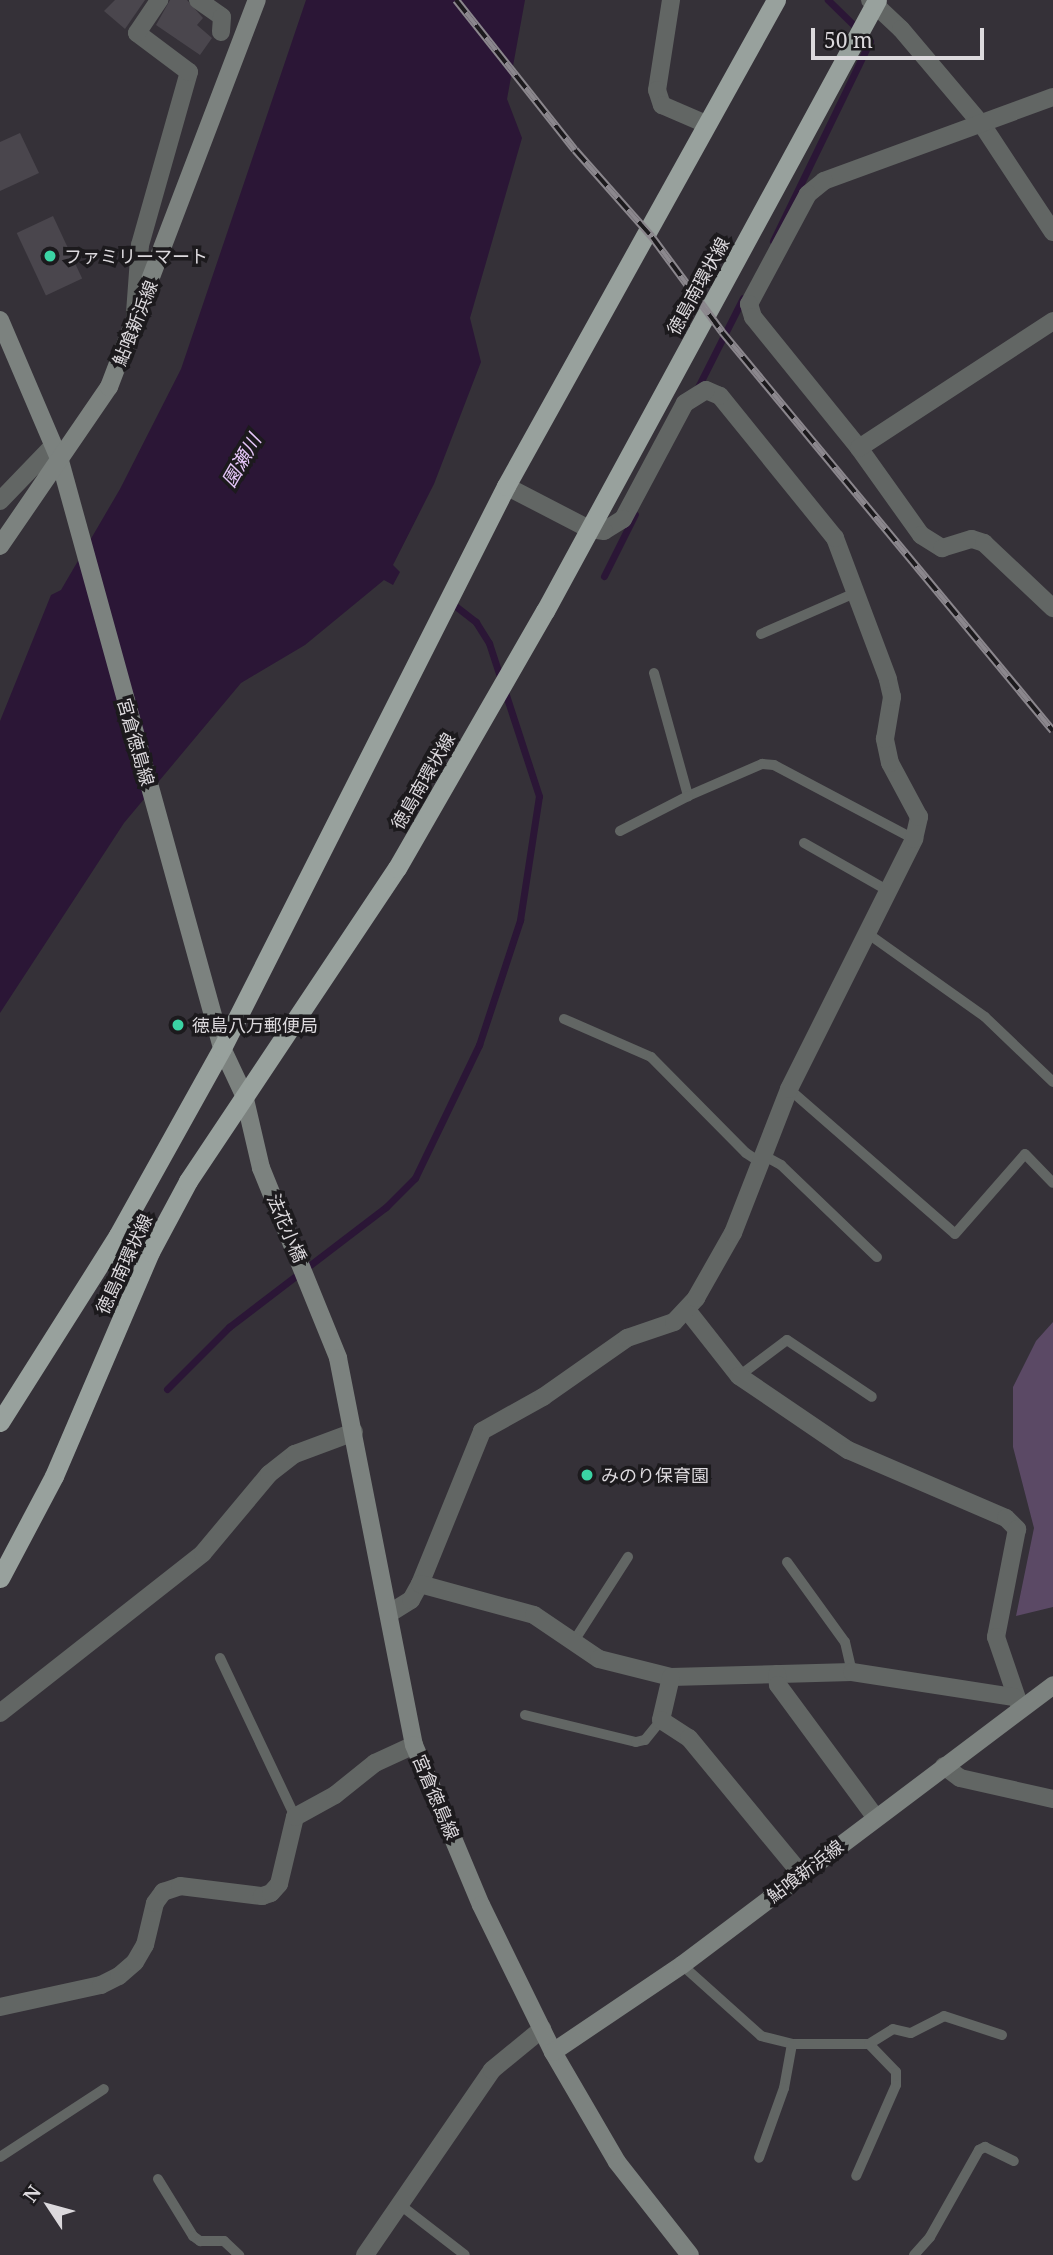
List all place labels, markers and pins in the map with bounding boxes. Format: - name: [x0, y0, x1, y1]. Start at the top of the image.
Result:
- place label: ファミリーマート: [64, 245, 208, 267]
- marker: ファミリーマート: [42, 248, 58, 264]
- place label: 徳島八万郵便局: [192, 1014, 318, 1036]
- marker: 徳島八万郵便局: [170, 1017, 186, 1033]
- place label: みのり保育園: [601, 1464, 709, 1486]
- marker: みのり保育園: [579, 1467, 595, 1483]

